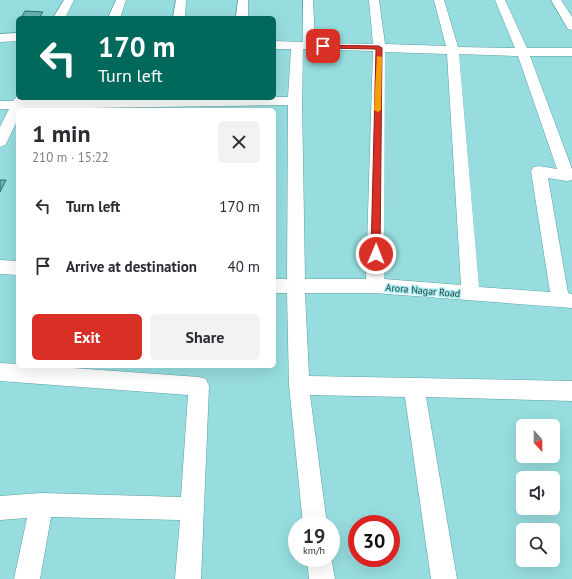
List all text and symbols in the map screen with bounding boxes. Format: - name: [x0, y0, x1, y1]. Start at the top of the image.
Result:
- text: 170 m: [98, 28, 175, 65]
- pin: [306, 29, 340, 63]
- icon: left: [32, 32, 84, 84]
- icon: arrive: [312, 35, 334, 57]
- text: Turn left: [98, 64, 163, 87]
- text: 1 min: [32, 118, 91, 149]
- button: close: [218, 121, 260, 163]
- text: 210 m · 15:22: [32, 149, 109, 166]
- icon: left: [32, 195, 54, 217]
- text: Turn left: [66, 197, 120, 216]
- text: 170 m: [219, 197, 260, 216]
- position arrow: [355, 233, 397, 275]
- icon: arrive: [32, 255, 54, 277]
- text: Arrive at destination: [66, 257, 197, 276]
- text: 40 m: [227, 257, 260, 276]
- street label: Arora Nagar Road: [385, 281, 461, 300]
- button: Exit: [32, 314, 142, 360]
- button: Share: [150, 314, 260, 360]
- north arrow: [516, 419, 560, 463]
- map controls: [516, 419, 560, 567]
- button: sound: [516, 471, 560, 515]
- speed limit sign: 30: [348, 515, 400, 567]
- text: 19: [303, 523, 325, 549]
- button: search: [516, 523, 560, 567]
- text: km/h: [303, 544, 325, 557]

